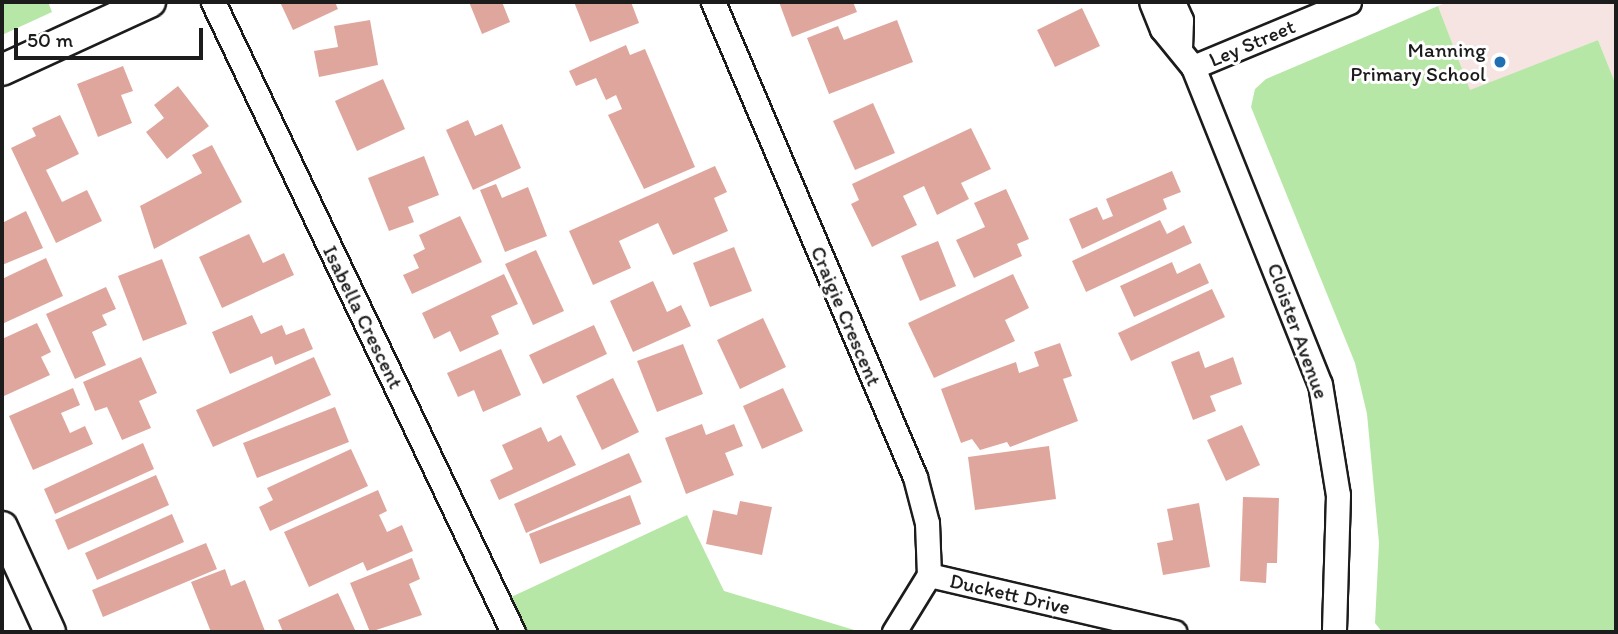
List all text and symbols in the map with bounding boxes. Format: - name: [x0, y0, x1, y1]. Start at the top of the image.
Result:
- scale bar: [18, 14, 206, 58]
- street label: Ley Street: [1205, 14, 1299, 72]
- text: 50 m: [27, 27, 73, 52]
- place label: Manning Primary School: [1350, 37, 1486, 87]
- marker: Manning Primary School: [1492, 54, 1508, 70]
- street label: Isabella Crescent: [317, 241, 409, 393]
- street label: Craigie Crescent: [805, 242, 887, 390]
- street label: Cloister Avenue: [1262, 260, 1334, 402]
- street label: Duckett Drive: [947, 568, 1073, 620]

